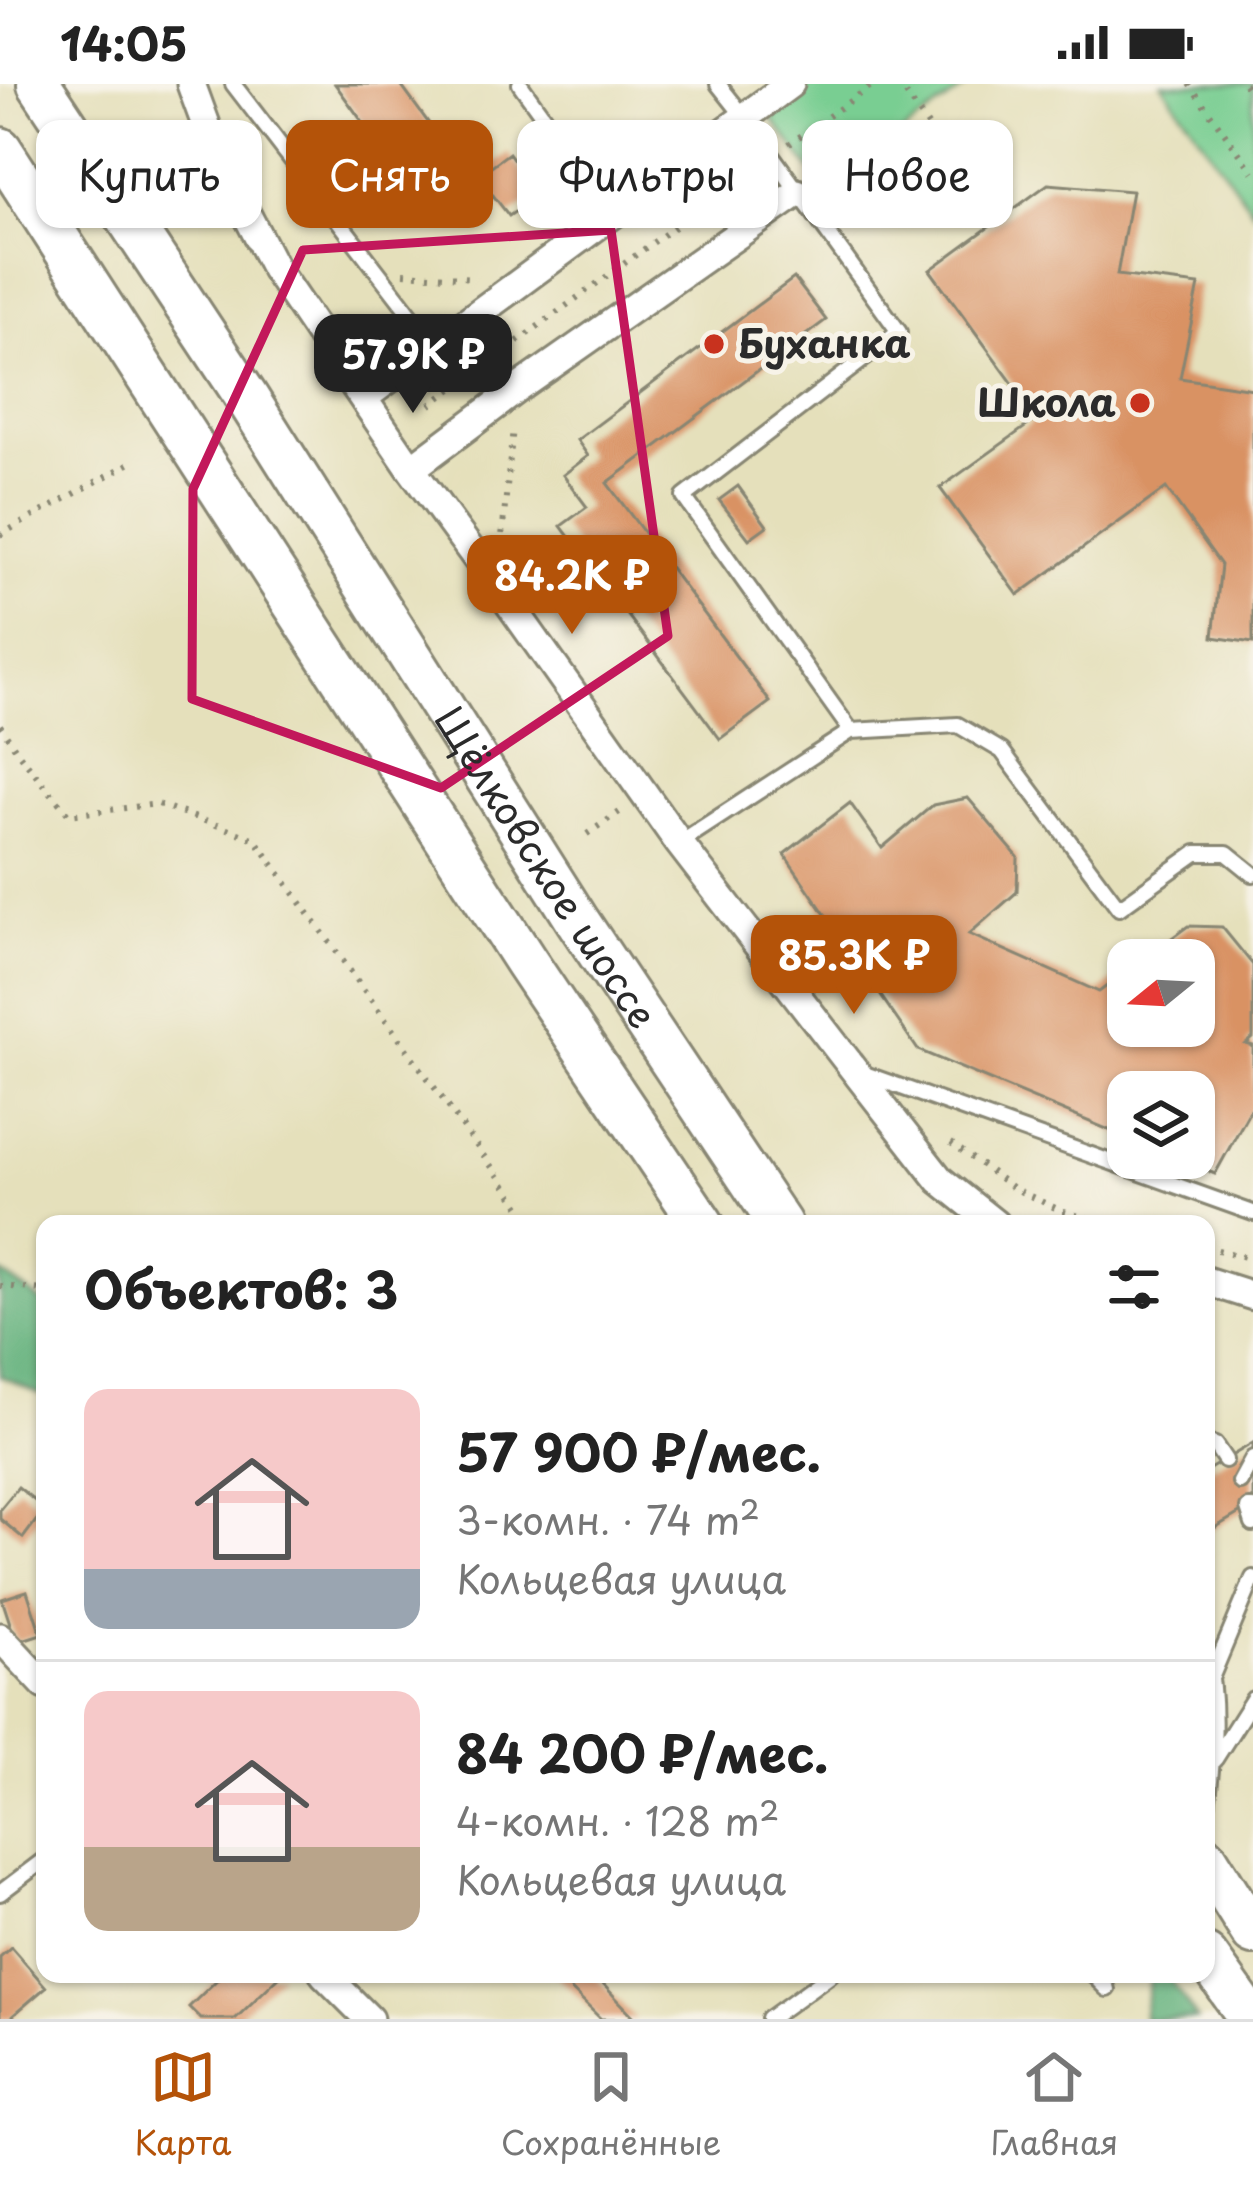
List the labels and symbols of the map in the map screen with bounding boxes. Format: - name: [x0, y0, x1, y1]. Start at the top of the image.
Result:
- place label: Буханка: [738, 312, 911, 371]
- pin: 57.9K ₽: [302, 314, 524, 416]
- marker: Буханка: [701, 331, 727, 357]
- place label: Школа: [977, 371, 1117, 430]
- marker: Школа: [1127, 390, 1153, 416]
- pin: 84.2K ₽: [461, 535, 683, 637]
- street label: Щёлковское шоссе: [422, 693, 673, 1039]
- pin: 85.3K ₽: [743, 915, 965, 1017]
- north arrow: [1107, 939, 1215, 1047]

